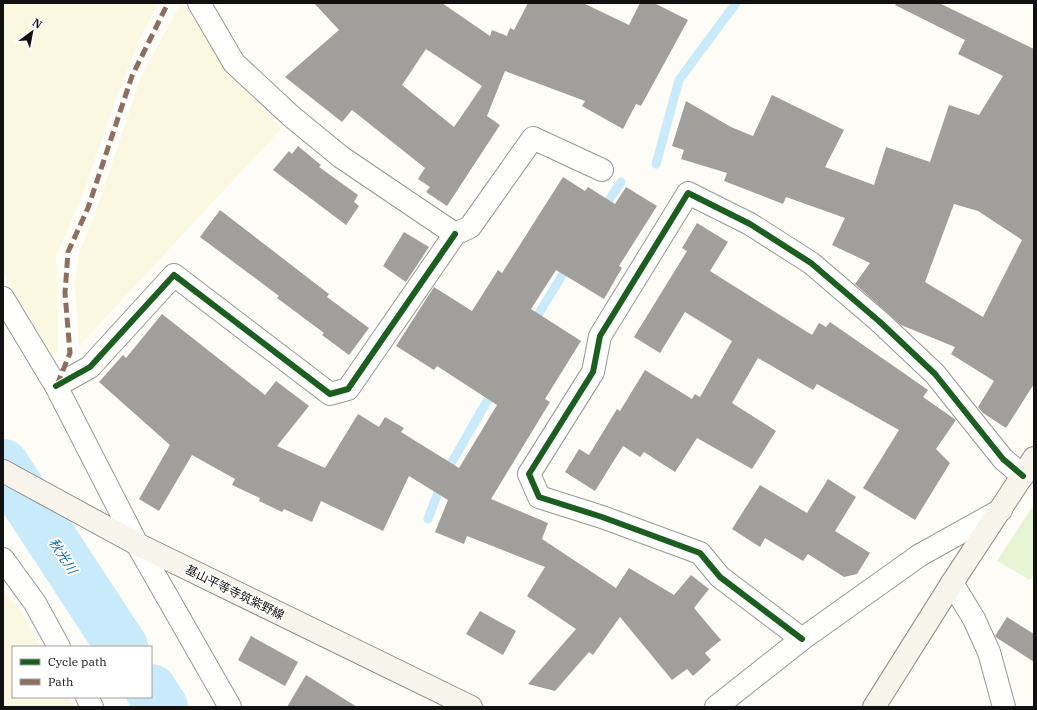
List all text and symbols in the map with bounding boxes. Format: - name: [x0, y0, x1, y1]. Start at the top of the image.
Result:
- north arrow: [12, 12, 52, 52]
- text: N: [30, 15, 45, 32]
- water label: 秋光川: [45, 535, 82, 579]
- street label: 基山平等寺筑紫野線: [183, 562, 287, 622]
- legend: [12, 646, 152, 698]
- text: Cycle path: [48, 654, 107, 669]
- text: Path: [48, 674, 74, 689]

